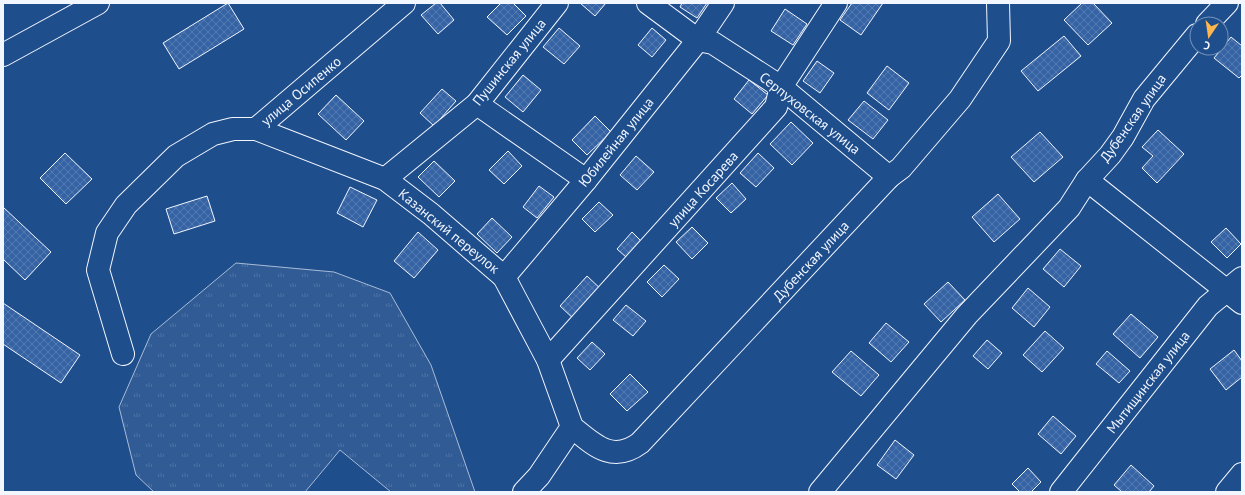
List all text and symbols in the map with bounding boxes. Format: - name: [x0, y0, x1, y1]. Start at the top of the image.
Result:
- street label: Пушинская улица: [468, 15, 550, 109]
- north arrow: [1189, 16, 1229, 56]
- text: С: [1202, 38, 1211, 53]
- street label: улица Осипенко: [257, 52, 345, 130]
- street label: Серпуховская улица: [756, 68, 864, 158]
- street label: Дубенская улица: [1096, 70, 1170, 166]
- street label: Юбилейная улица: [574, 94, 658, 190]
- street label: улица Косарева: [664, 147, 742, 231]
- street label: Казанский переулок: [395, 185, 503, 277]
- street label: Дубенская улица: [769, 217, 853, 305]
- street label: Мытищинская улица: [1102, 327, 1194, 437]

